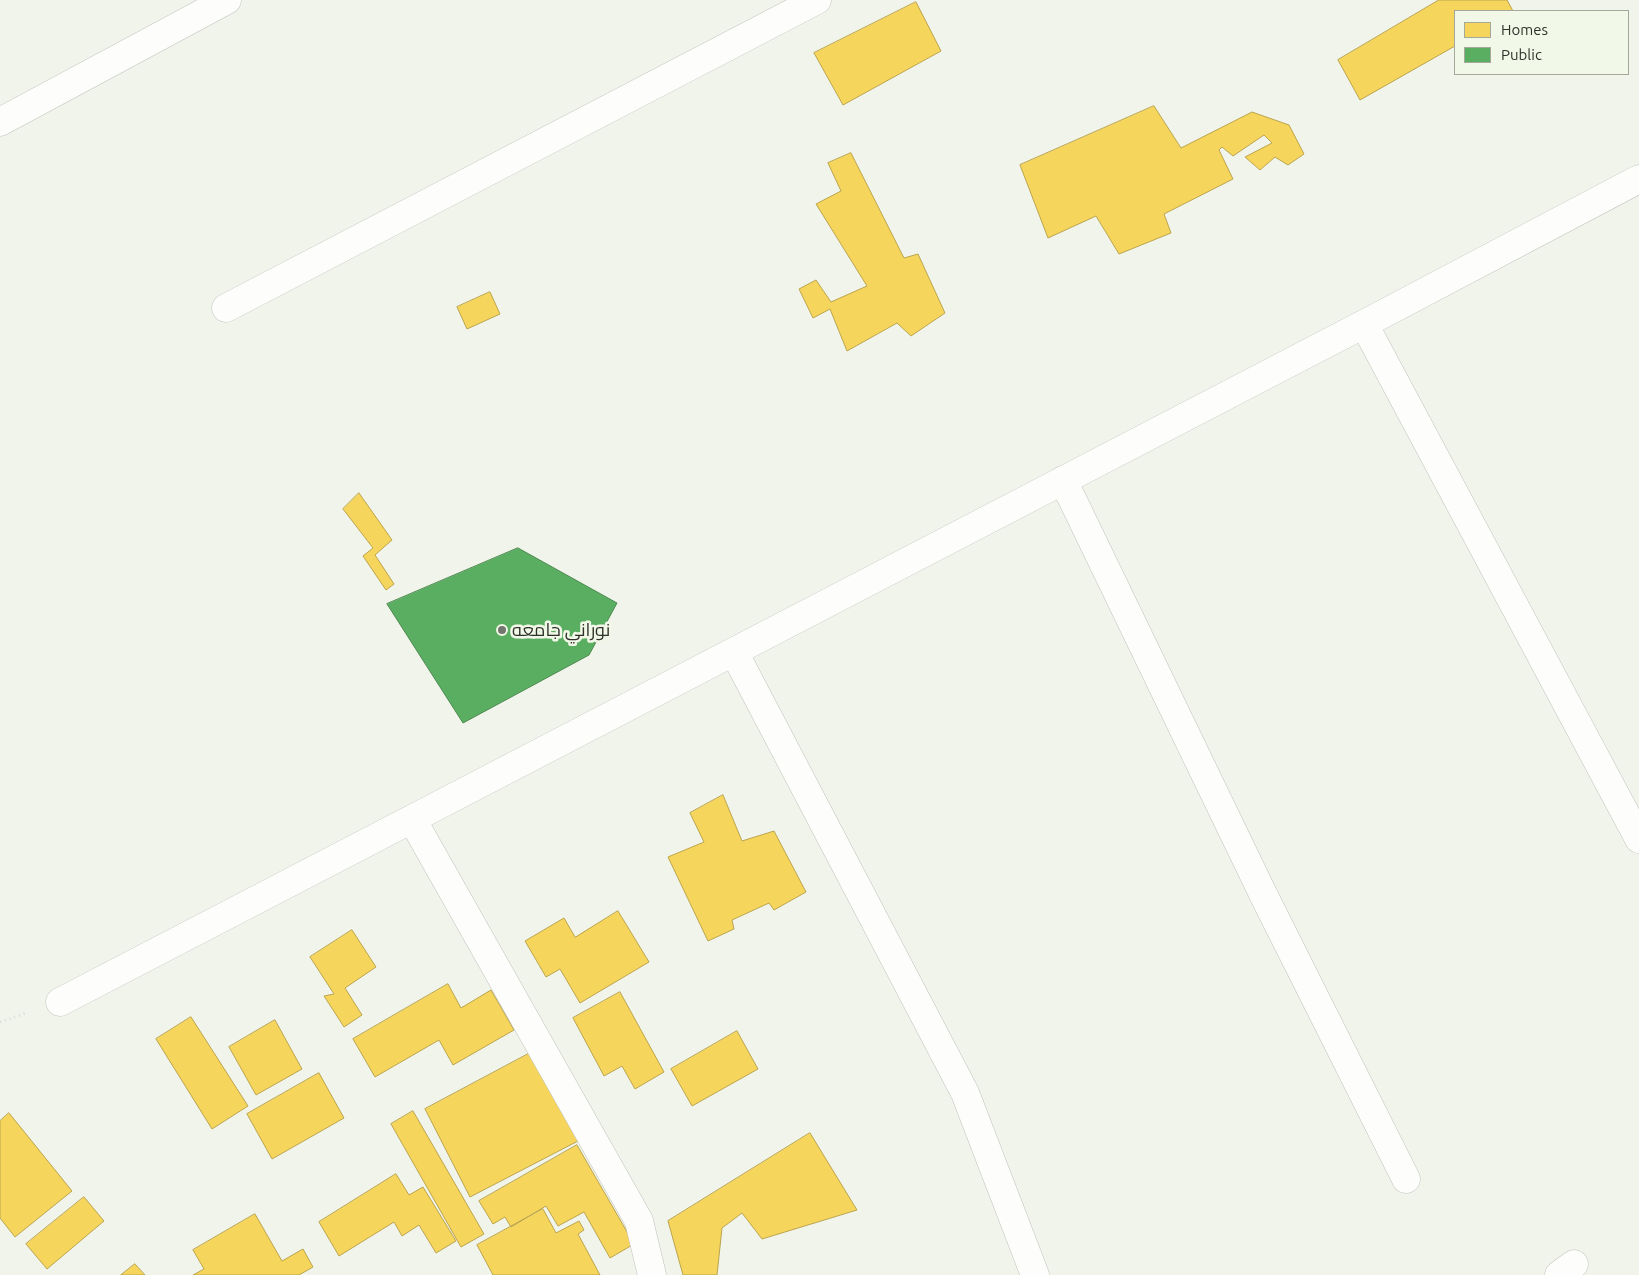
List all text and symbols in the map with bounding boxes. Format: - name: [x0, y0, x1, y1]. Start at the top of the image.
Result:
- legend: [1454, 10, 1629, 75]
- text: Homes: [1501, 21, 1548, 38]
- text: Public: [1501, 46, 1542, 63]
- place label: نوراني جامعه: [512, 619, 610, 641]
- marker: نوراني جامعه: [496, 624, 508, 636]

